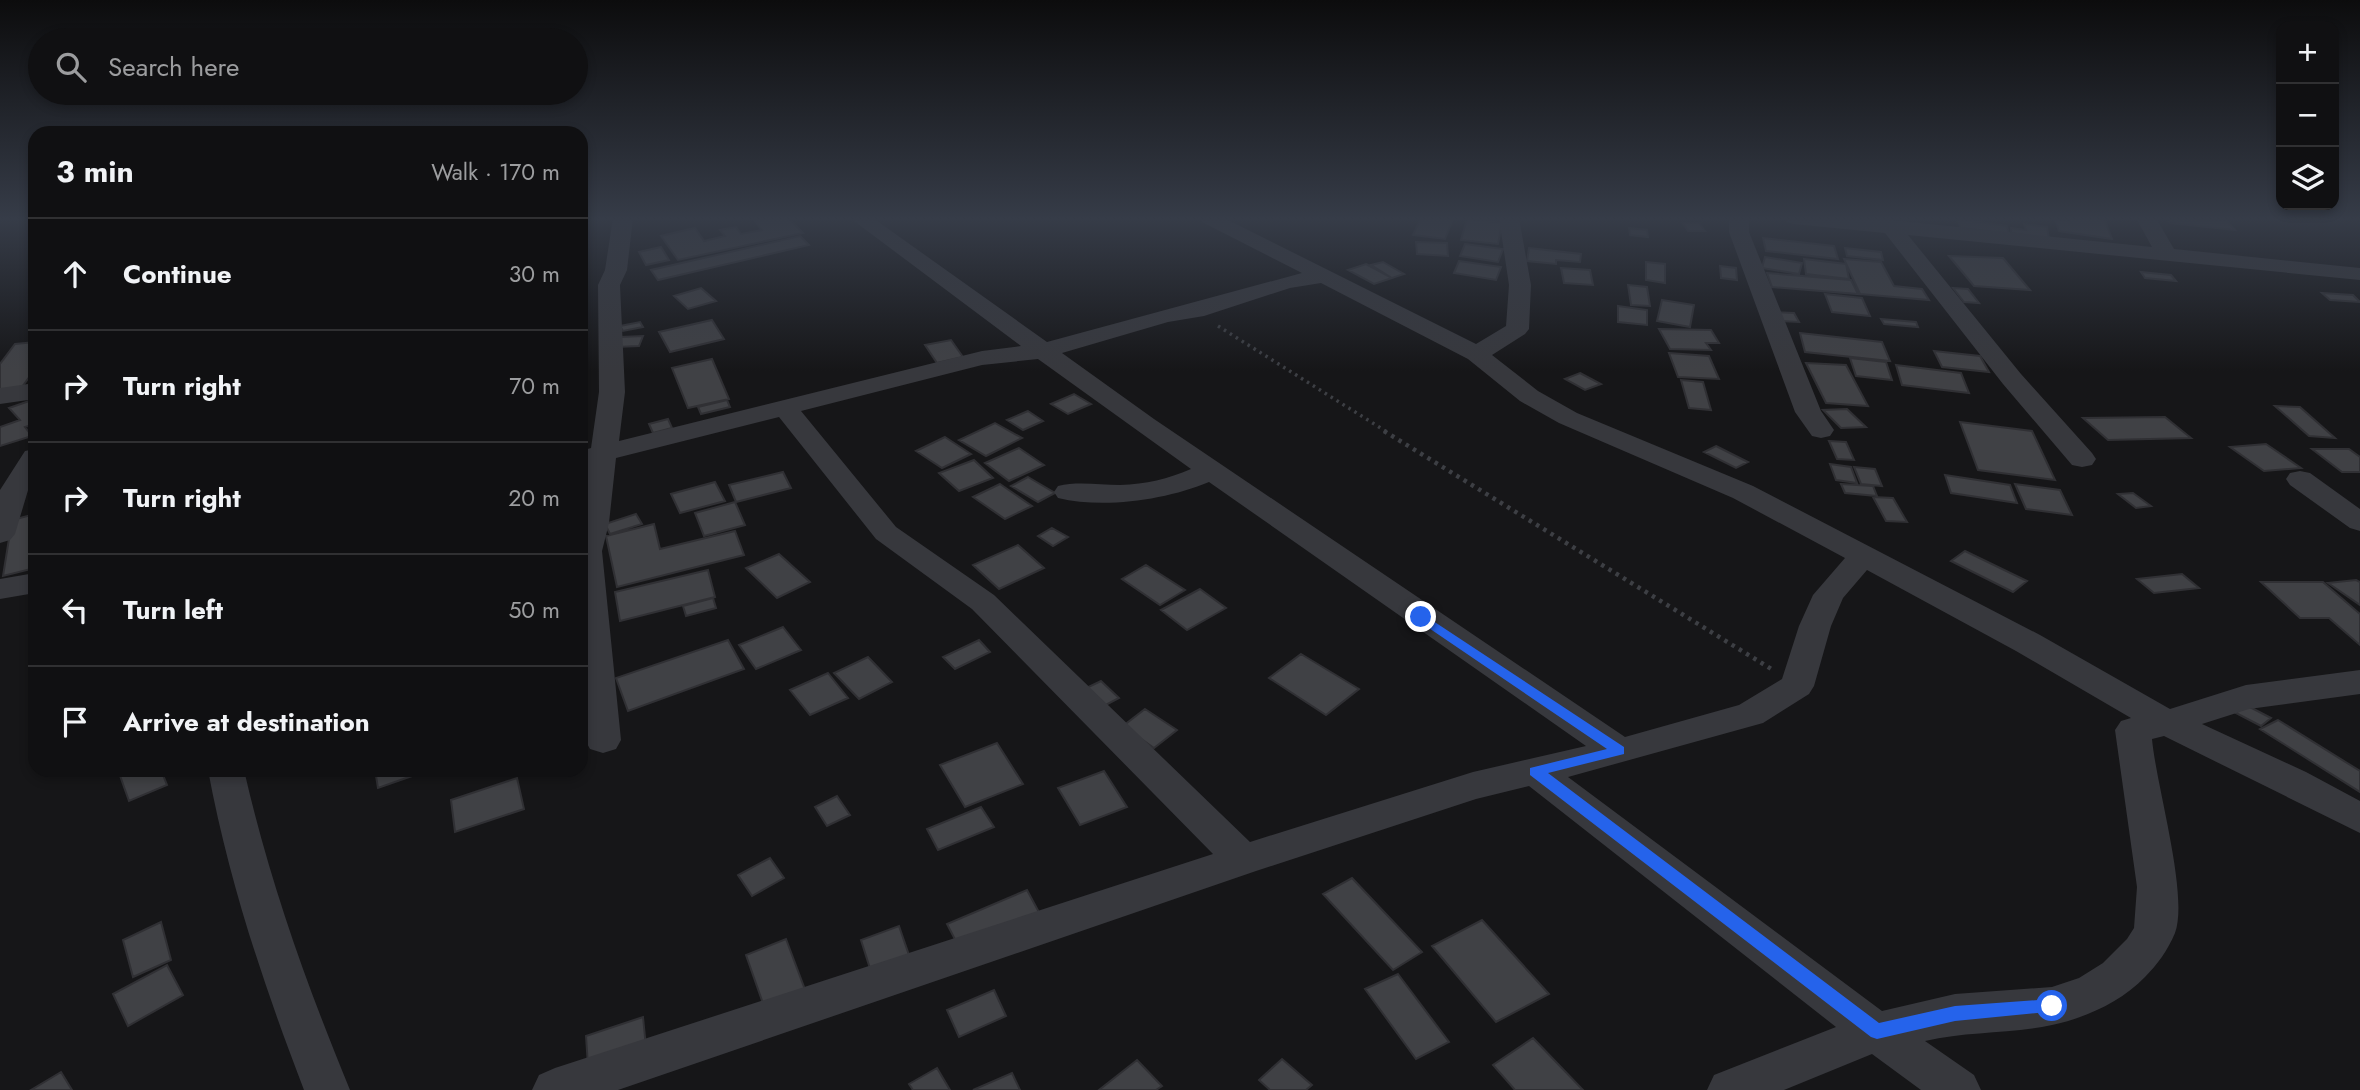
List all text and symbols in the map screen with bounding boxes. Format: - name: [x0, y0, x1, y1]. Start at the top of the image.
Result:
- map controls: [2276, 21, 2339, 210]
- button: +: [2276, 21, 2339, 84]
- search box: [28, 28, 588, 105]
- icon: search: [52, 48, 90, 86]
- text: Search here: [108, 48, 240, 86]
- button: −: [2276, 84, 2339, 147]
- button: layers: [2276, 147, 2339, 210]
- text: 3 min: [56, 150, 134, 193]
- text: Walk · 170 m: [431, 155, 560, 189]
- icon: ahead: [56, 255, 94, 293]
- text: Continue: [123, 255, 232, 293]
- text: 30 m: [509, 257, 560, 291]
- icon: right: [56, 367, 94, 405]
- text: Turn right: [123, 367, 241, 405]
- text: 70 m: [509, 369, 560, 403]
- icon: right: [56, 479, 94, 517]
- text: Turn right: [123, 479, 241, 517]
- text: 20 m: [508, 481, 560, 515]
- icon: left: [56, 591, 94, 629]
- text: Turn left: [123, 591, 223, 629]
- text: 50 m: [508, 593, 560, 627]
- route end: [1405, 601, 1436, 632]
- icon: arrive: [56, 703, 94, 741]
- text: Arrive at destination: [123, 703, 370, 741]
- route start: [2036, 990, 2067, 1021]

